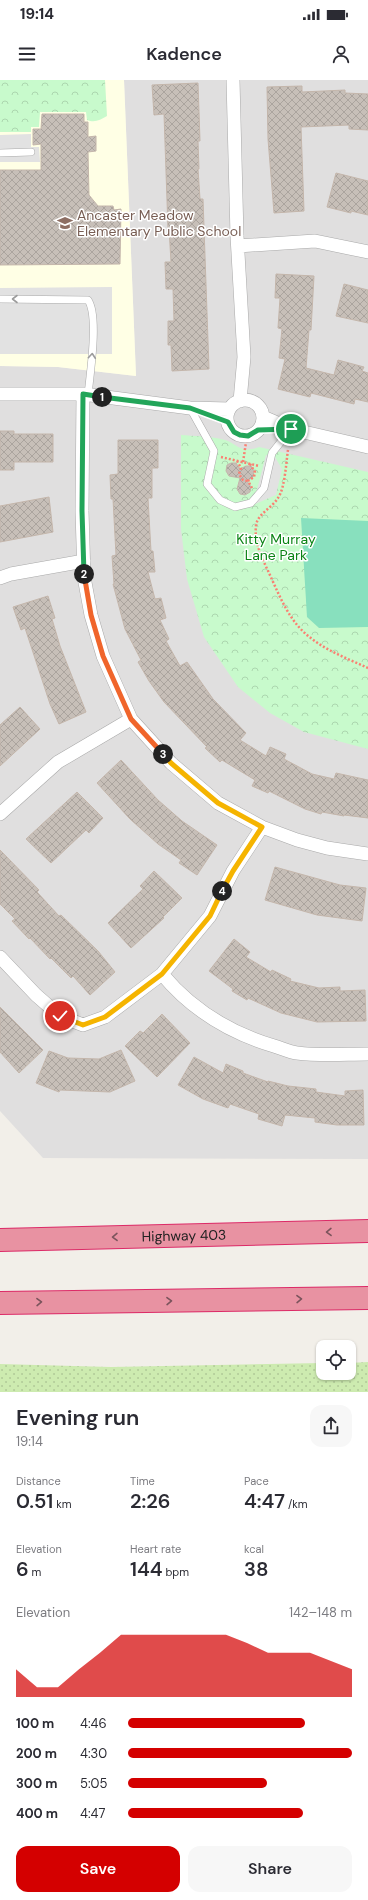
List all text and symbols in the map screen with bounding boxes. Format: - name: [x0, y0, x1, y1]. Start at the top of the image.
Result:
- text: 19:14: [20, 4, 54, 24]
- text: Kadence: [146, 42, 222, 66]
- icon: menu: [16, 43, 38, 65]
- icon: person: [330, 43, 352, 65]
- place label: Ancaster Meadow Elementary Public School: [77, 206, 241, 240]
- school or university icon: Ancaster Meadow Elementary Public School: [56, 214, 74, 232]
- one-way arrow: [12, 295, 18, 303]
- one-way arrow: [87, 353, 96, 359]
- pin: 1: [92, 387, 112, 407]
- text: 1: [100, 390, 104, 404]
- pin: [274, 412, 308, 446]
- icon: arrive: [280, 418, 302, 440]
- park label: Kitty Murray Lane Park: [236, 530, 316, 564]
- pin: 2: [74, 564, 94, 584]
- text: 2: [81, 567, 87, 581]
- pin: 3: [153, 744, 173, 764]
- text: 3: [160, 747, 166, 761]
- pin: 4: [212, 881, 232, 901]
- text: 4: [218, 884, 226, 898]
- pin: [43, 999, 77, 1033]
- icon: check: [49, 1005, 71, 1027]
- street label: Highway 403: [141, 1225, 226, 1246]
- one-way arrow: [326, 1227, 332, 1236]
- one-way arrow: [112, 1233, 118, 1241]
- one-way arrow: [296, 1295, 302, 1303]
- one-way arrow: [166, 1297, 172, 1305]
- one-way arrow: [36, 1298, 42, 1307]
- map controls: [316, 1340, 356, 1380]
- button: locate: [316, 1340, 356, 1380]
- text: Evening run: [16, 1403, 139, 1432]
- button: share: [310, 1405, 352, 1447]
- text: 19:14: [16, 1433, 43, 1450]
- text: Distance: [16, 1474, 61, 1488]
- text: Time: [130, 1474, 155, 1488]
- text: Pace: [244, 1474, 269, 1488]
- text: 0.51: [16, 1488, 53, 1514]
- text: 2:26: [130, 1488, 171, 1514]
- text: 4:47: [244, 1488, 285, 1514]
- text: km: [53, 1497, 71, 1511]
- text: /km: [285, 1497, 308, 1511]
- text: Elevation: [16, 1542, 62, 1556]
- text: Heart rate: [130, 1542, 181, 1556]
- text: kcal: [244, 1542, 264, 1556]
- text: 6: [16, 1556, 29, 1582]
- text: 144: [130, 1556, 162, 1582]
- text: 38: [244, 1556, 268, 1582]
- text: m: [29, 1565, 41, 1579]
- text: bpm: [162, 1565, 189, 1579]
- text: Elevation: [16, 1604, 70, 1621]
- text: 142–148 m: [289, 1604, 352, 1621]
- text: 100 m: [16, 1715, 54, 1732]
- text: 4:46: [80, 1715, 107, 1732]
- text: 200 m: [16, 1745, 57, 1762]
- text: 4:30: [80, 1745, 107, 1762]
- text: 300 m: [16, 1775, 57, 1792]
- text: 5:05: [80, 1775, 107, 1792]
- text: 400 m: [16, 1805, 58, 1822]
- text: 4:47: [80, 1805, 105, 1822]
- button: Save: [16, 1846, 180, 1892]
- button: Share: [188, 1846, 352, 1892]

